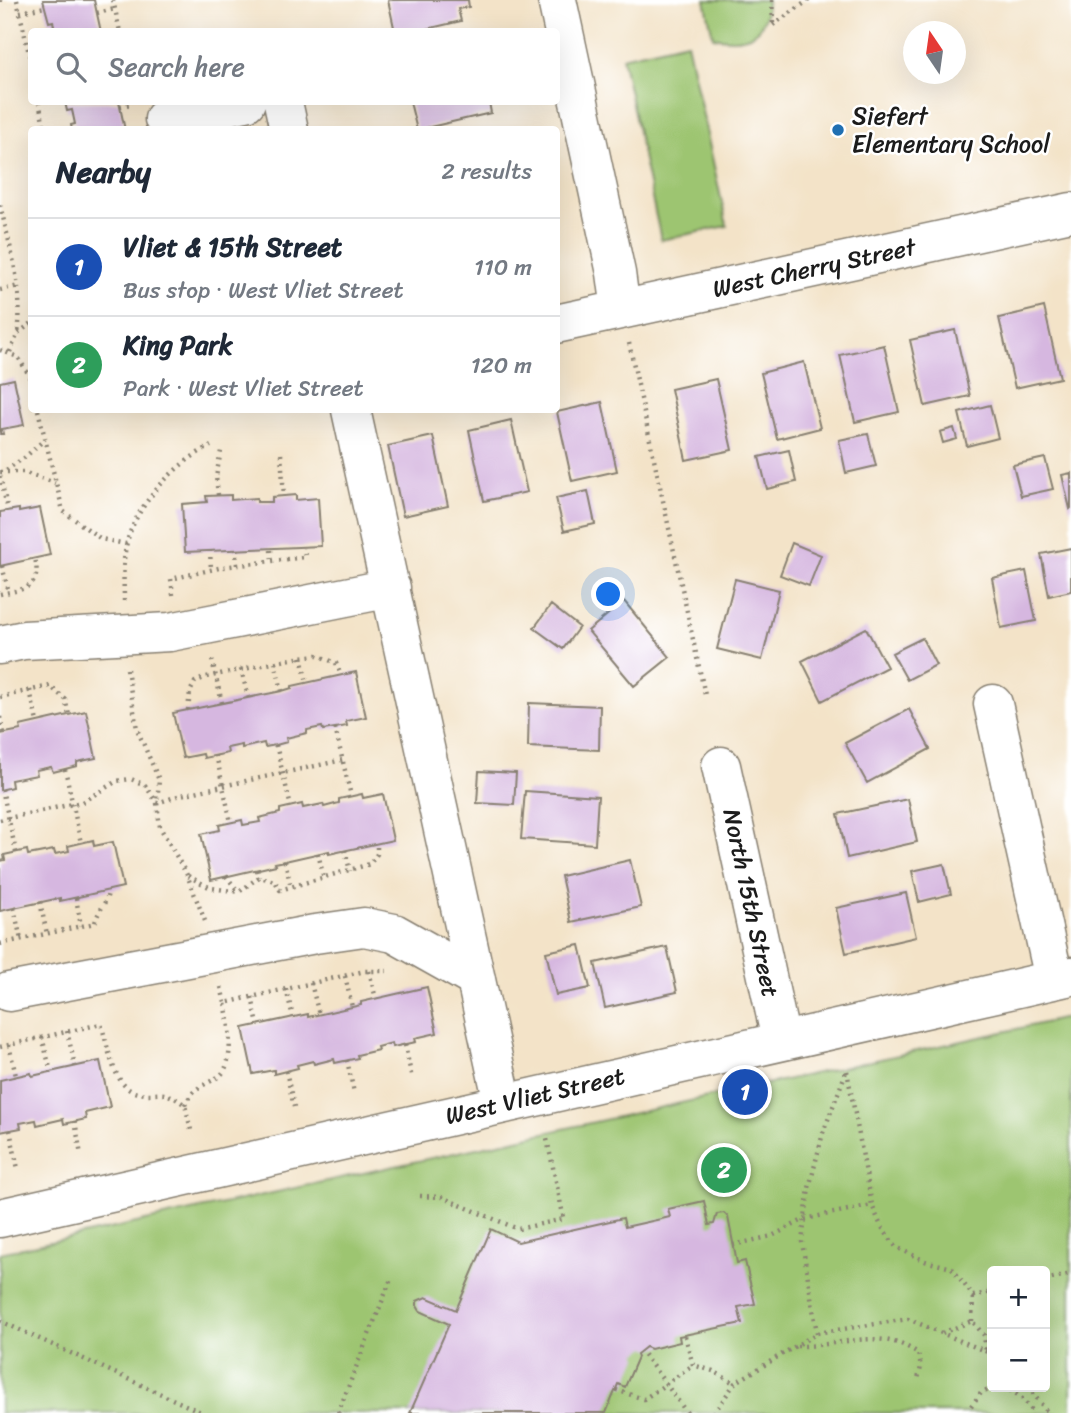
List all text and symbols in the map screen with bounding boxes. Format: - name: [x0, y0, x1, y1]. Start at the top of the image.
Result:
- north arrow: [903, 21, 966, 84]
- search box: [28, 28, 560, 105]
- text: Search here: [108, 44, 245, 90]
- icon: search: [52, 48, 90, 86]
- place label: Siefert Elementary School: [852, 95, 1051, 165]
- marker: Siefert Elementary School: [830, 122, 846, 138]
- text: Nearby: [56, 145, 151, 199]
- text: 2 results: [441, 151, 532, 192]
- text: Vliet & 15th Street: [123, 224, 342, 270]
- street label: West Cherry Street: [709, 226, 921, 310]
- text: 1: [74, 247, 84, 288]
- text: 110 m: [474, 247, 532, 288]
- text: Bus stop · West Vliet Street: [123, 270, 404, 311]
- text: King Park: [123, 322, 233, 368]
- text: 2: [72, 345, 86, 386]
- text: 120 m: [471, 345, 532, 386]
- text: Park · West Vliet Street: [123, 368, 364, 409]
- your location: [591, 577, 625, 611]
- street label: North 15th Street: [711, 805, 791, 1001]
- street label: West Vliet Street: [441, 1055, 629, 1137]
- pin: 1: [722, 1066, 768, 1118]
- pin: 2: [701, 1144, 747, 1196]
- map controls: [987, 1266, 1050, 1392]
- button: +: [987, 1266, 1050, 1329]
- button: −: [987, 1329, 1050, 1392]

